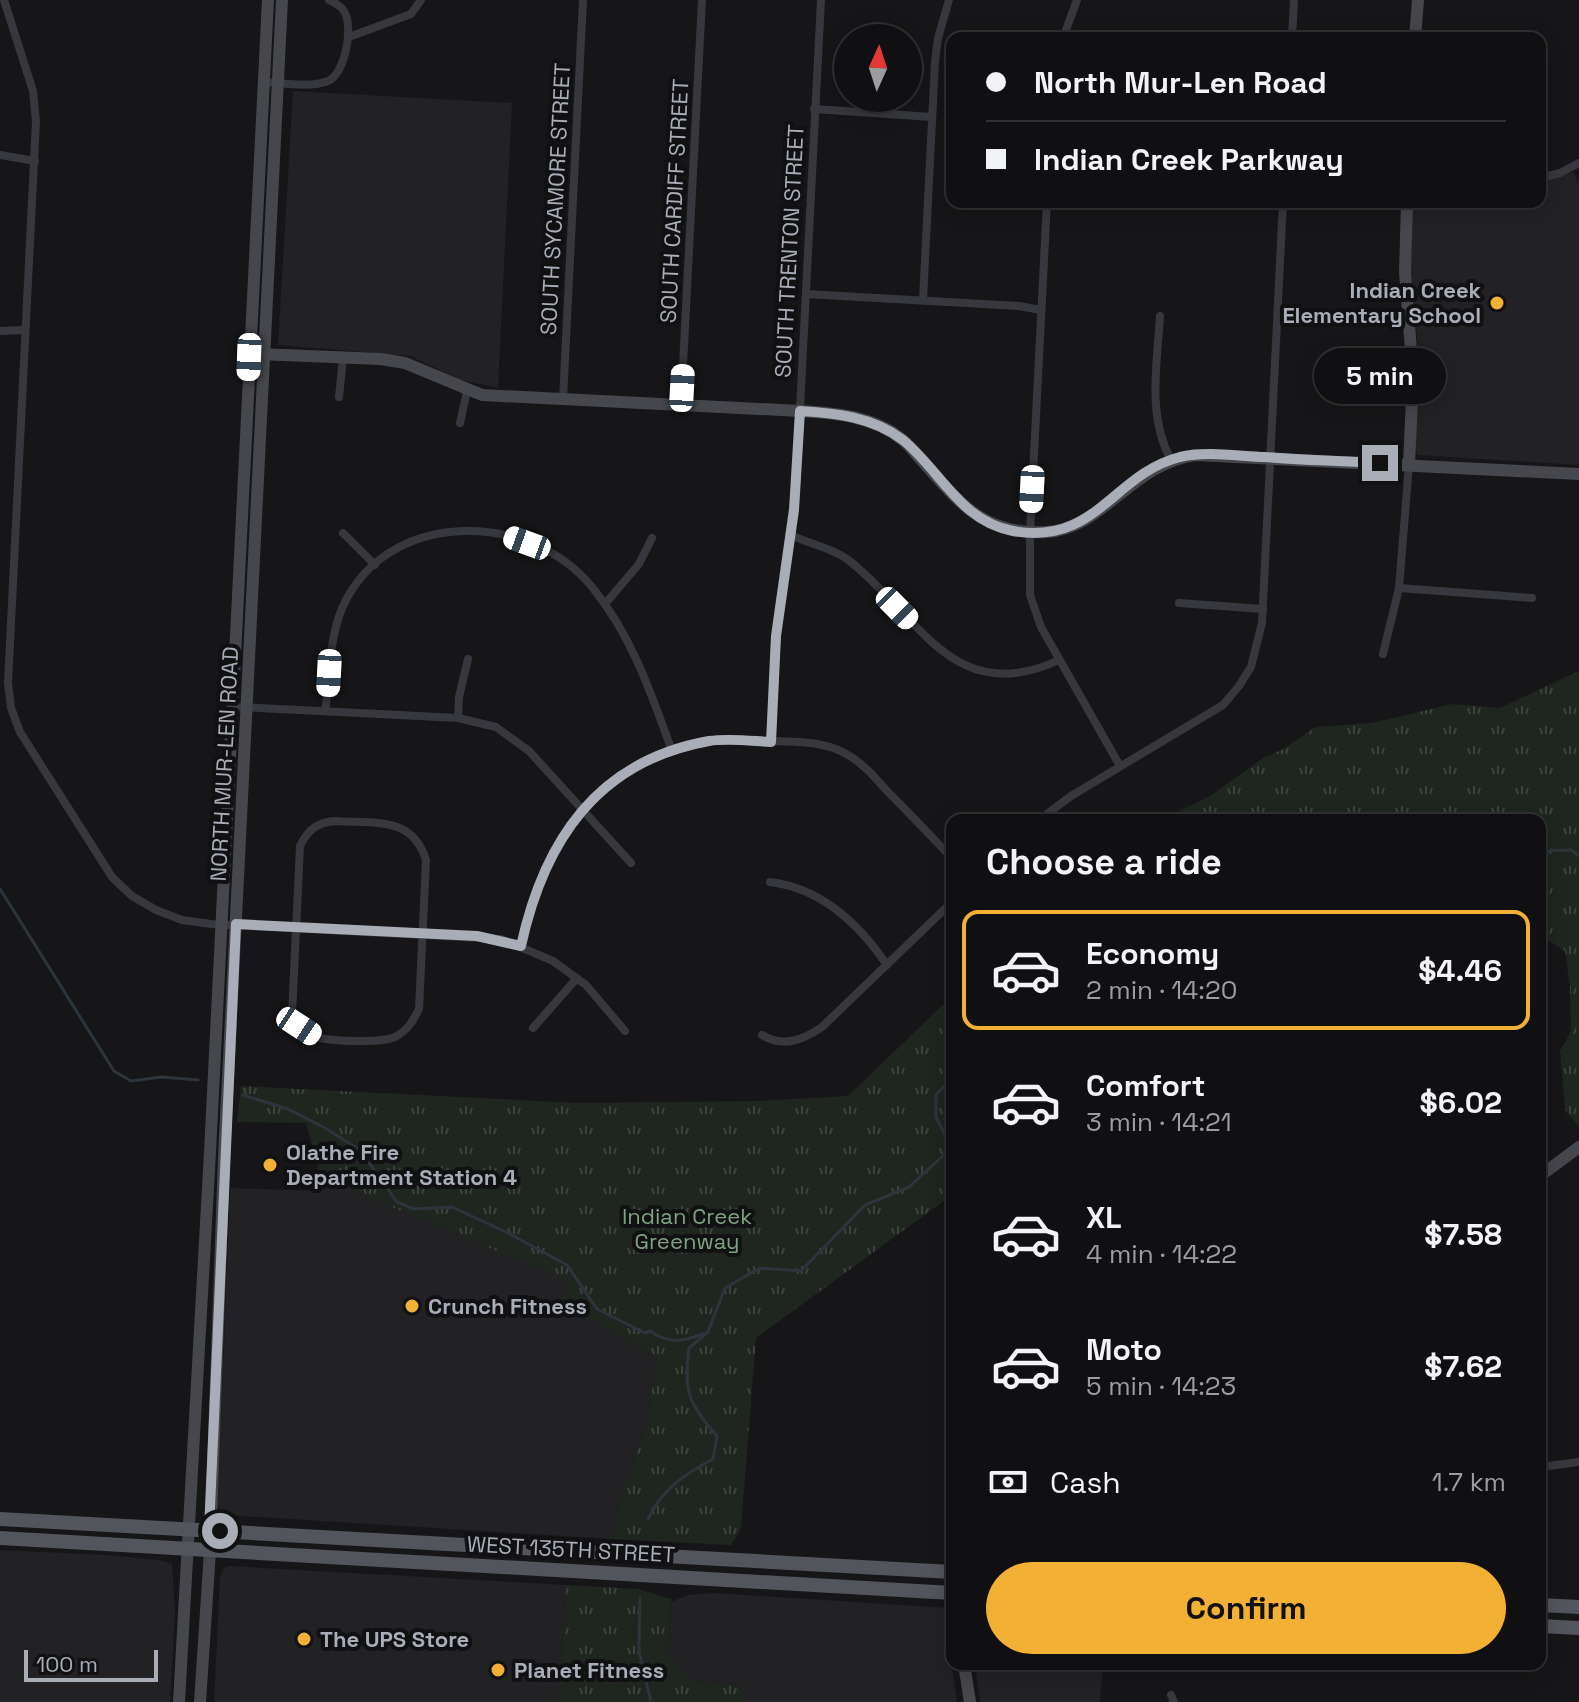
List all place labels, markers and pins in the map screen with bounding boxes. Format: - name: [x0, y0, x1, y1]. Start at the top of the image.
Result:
- place label: Indian Creek Elementary School: [1282, 276, 1482, 329]
- marker: Indian Creek Elementary School: [1488, 294, 1506, 312]
- place label: Olathe Fire Department Station 4: [286, 1138, 517, 1191]
- marker: Olathe Fire Department Station 4: [261, 1156, 279, 1174]
- place label: Crunch Fitness: [428, 1292, 587, 1320]
- marker: Crunch Fitness: [403, 1297, 421, 1315]
- place label: The UPS Store: [320, 1625, 469, 1653]
- marker: The UPS Store: [295, 1630, 313, 1648]
- place label: Planet Fitness: [514, 1656, 664, 1684]
- marker: Planet Fitness: [489, 1661, 507, 1679]

